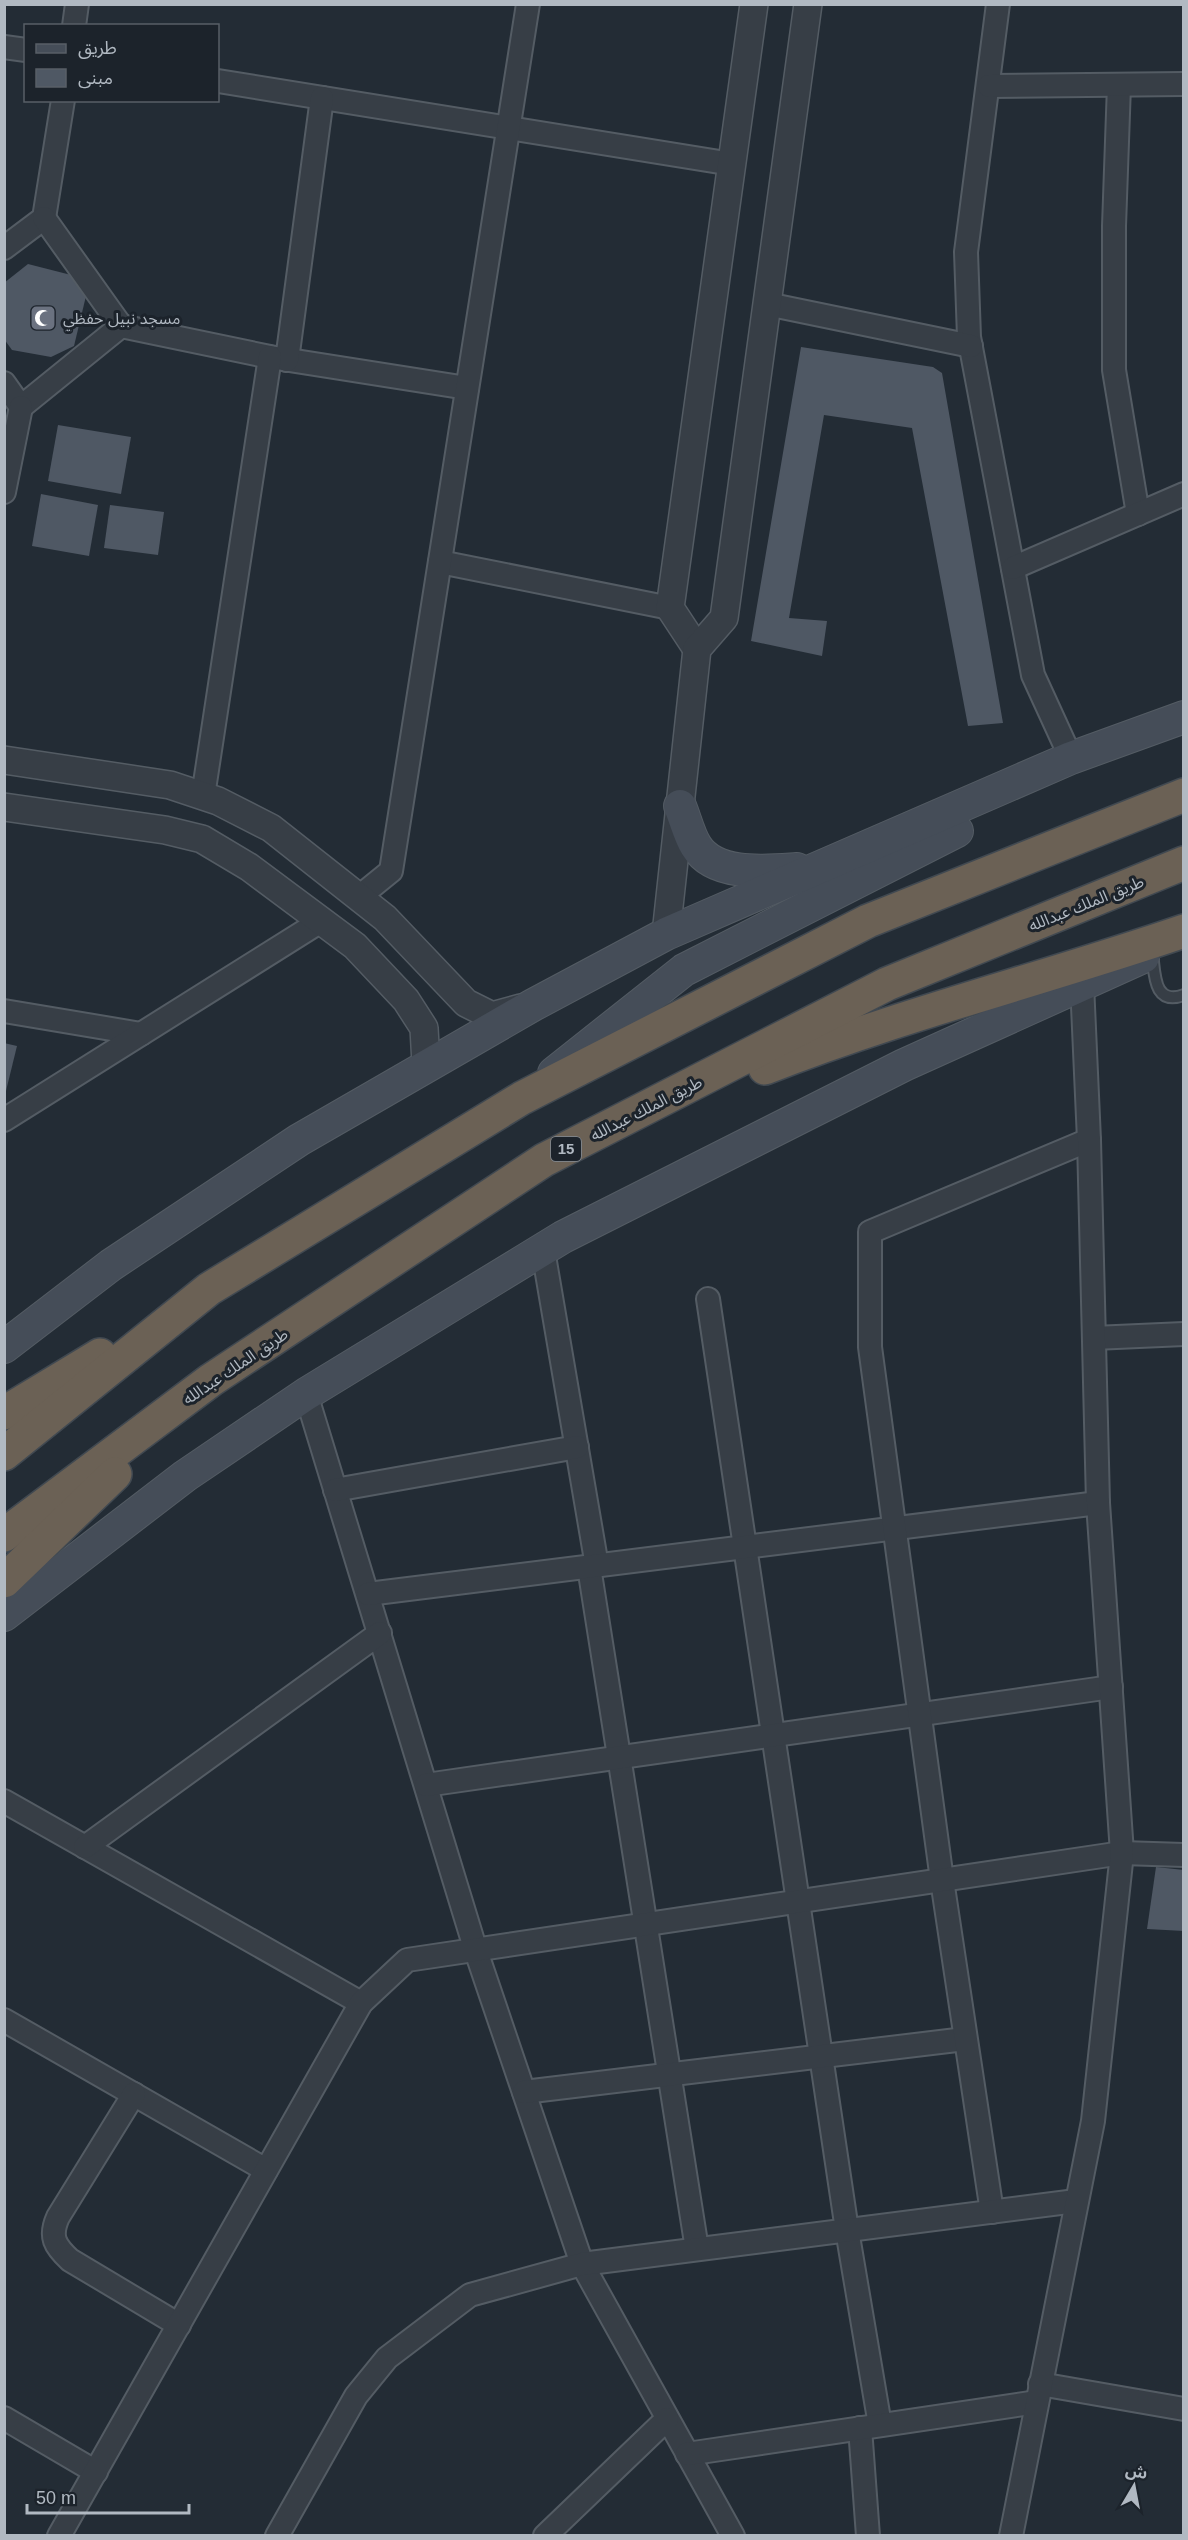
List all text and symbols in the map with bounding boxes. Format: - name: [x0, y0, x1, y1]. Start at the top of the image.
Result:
- legend: [24, 24, 219, 102]
- text: طريق: [78, 38, 117, 59]
- text: مبنى: [78, 68, 113, 89]
- mosque icon: مسجد نبيل حفظي: [28, 303, 58, 333]
- place label: مسجد نبيل حفظي: [63, 310, 181, 331]
- street label: طريق الملك عبدالله: [1026, 873, 1147, 936]
- street label: طريق الملك عبدالله: [588, 1073, 706, 1146]
- road number: 15: [551, 1137, 581, 1161]
- street label: طريق الملك عبدالله: [180, 1325, 292, 1409]
- north arrow: [1104, 2456, 1164, 2516]
- text: ش: [1124, 2461, 1149, 2483]
- scale bar: [27, 2477, 189, 2515]
- text: 50 m: [36, 2488, 76, 2508]

